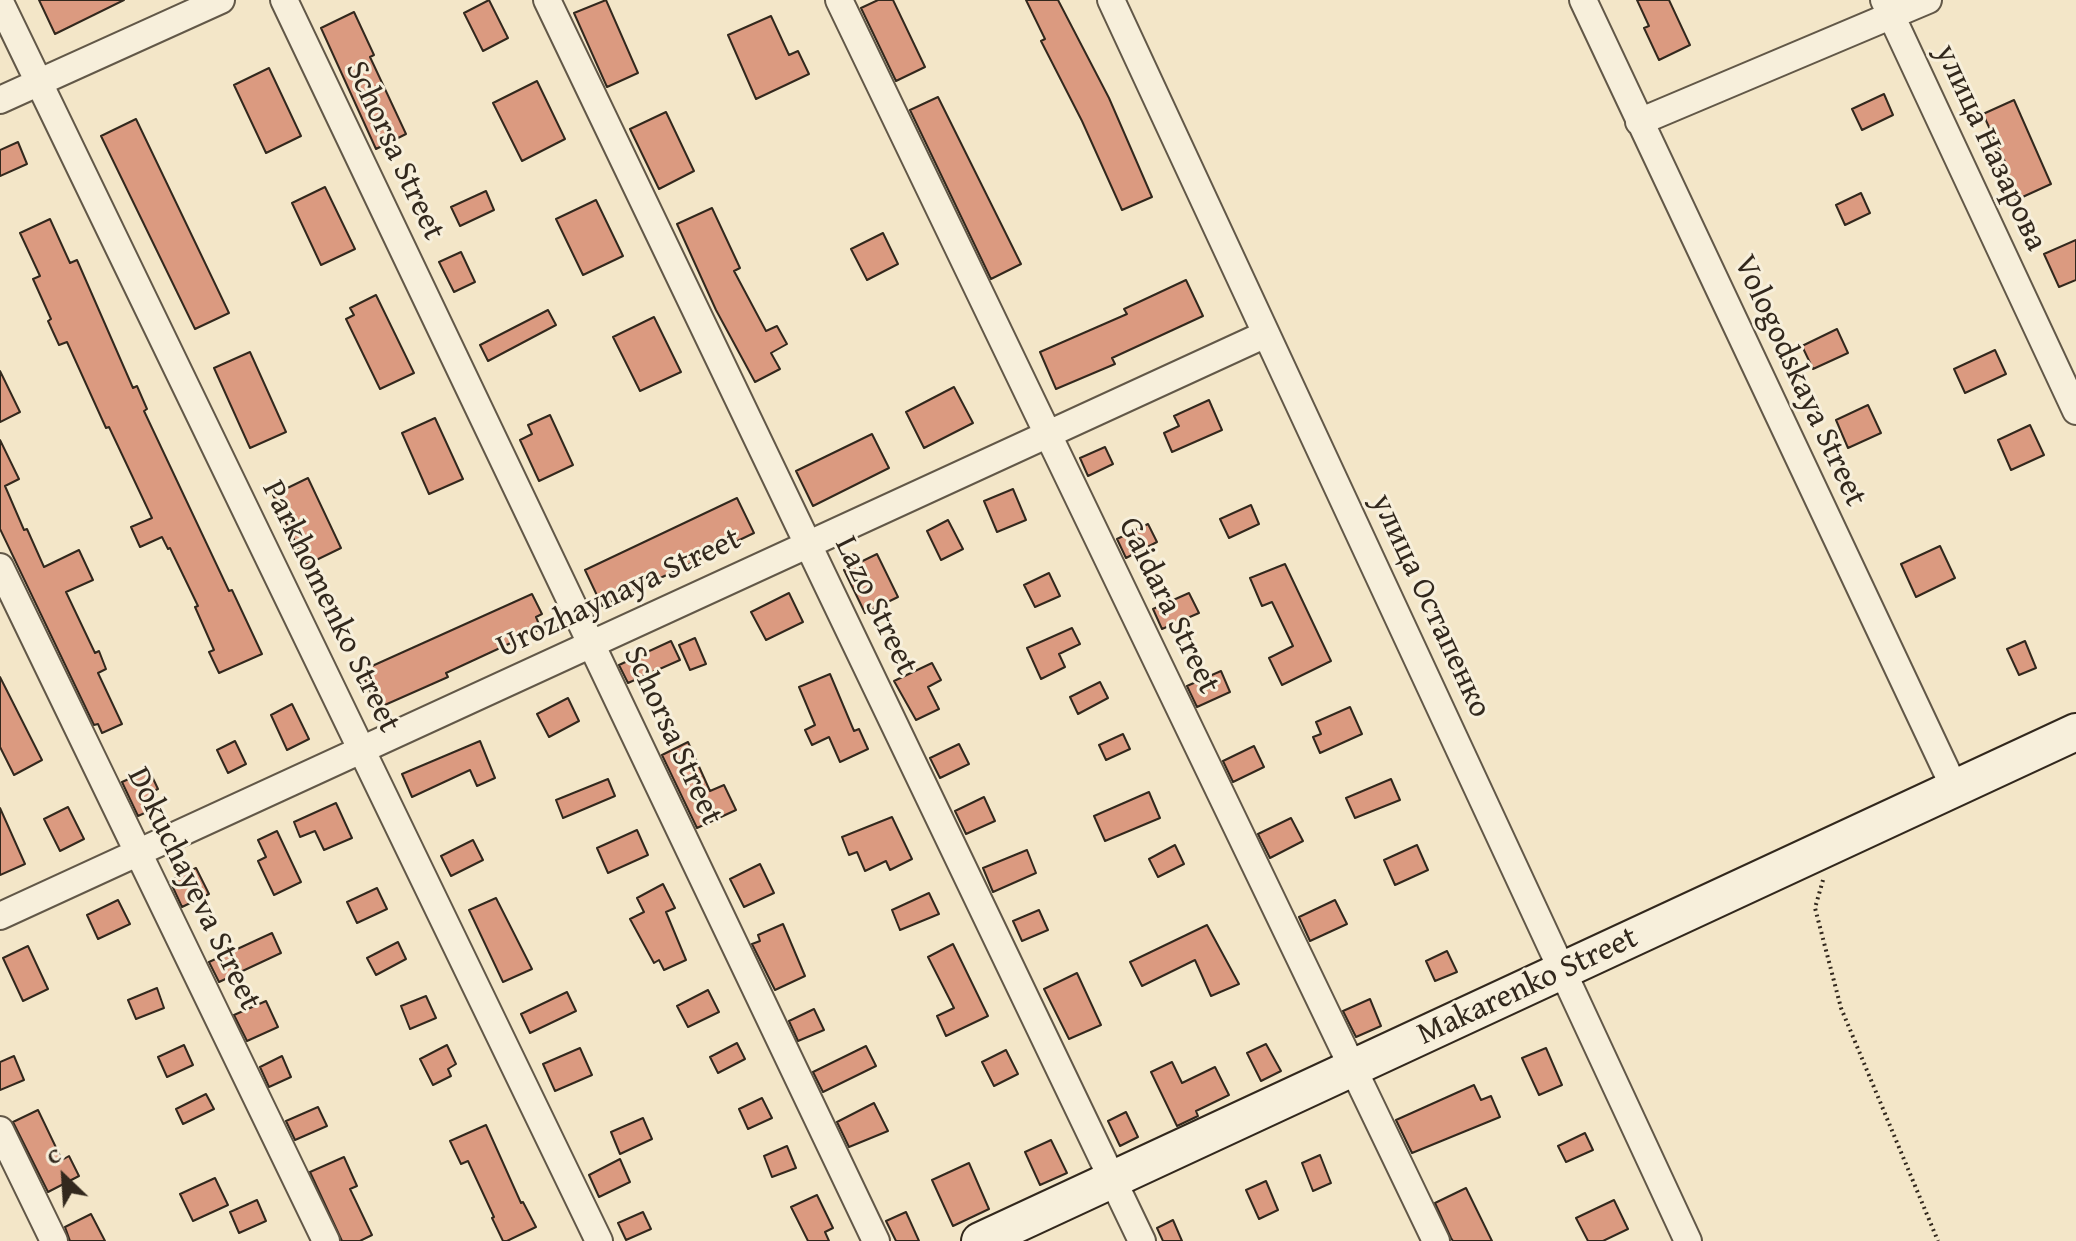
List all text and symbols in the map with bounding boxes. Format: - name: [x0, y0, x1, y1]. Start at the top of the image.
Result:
- street label: улица Назарова: [1925, 39, 2055, 257]
- street label: Schorsa Street: [336, 56, 452, 246]
- street label: Vologodskaya Street: [1724, 249, 1874, 513]
- street label: Parkhomenko Street: [252, 475, 408, 739]
- street label: улица Остапенко: [1361, 488, 1499, 724]
- street label: Gaidara Street: [1109, 512, 1227, 700]
- street label: Urozhaynaya Street: [491, 521, 747, 667]
- street label: Lazo Street: [825, 531, 925, 681]
- street label: Schorsa Street: [614, 641, 730, 831]
- street label: Dokuchayeva Street: [118, 762, 268, 1016]
- street label: Makarenko Street: [1412, 919, 1644, 1055]
- north arrow: [24, 1137, 104, 1217]
- text: С: [41, 1138, 66, 1172]

